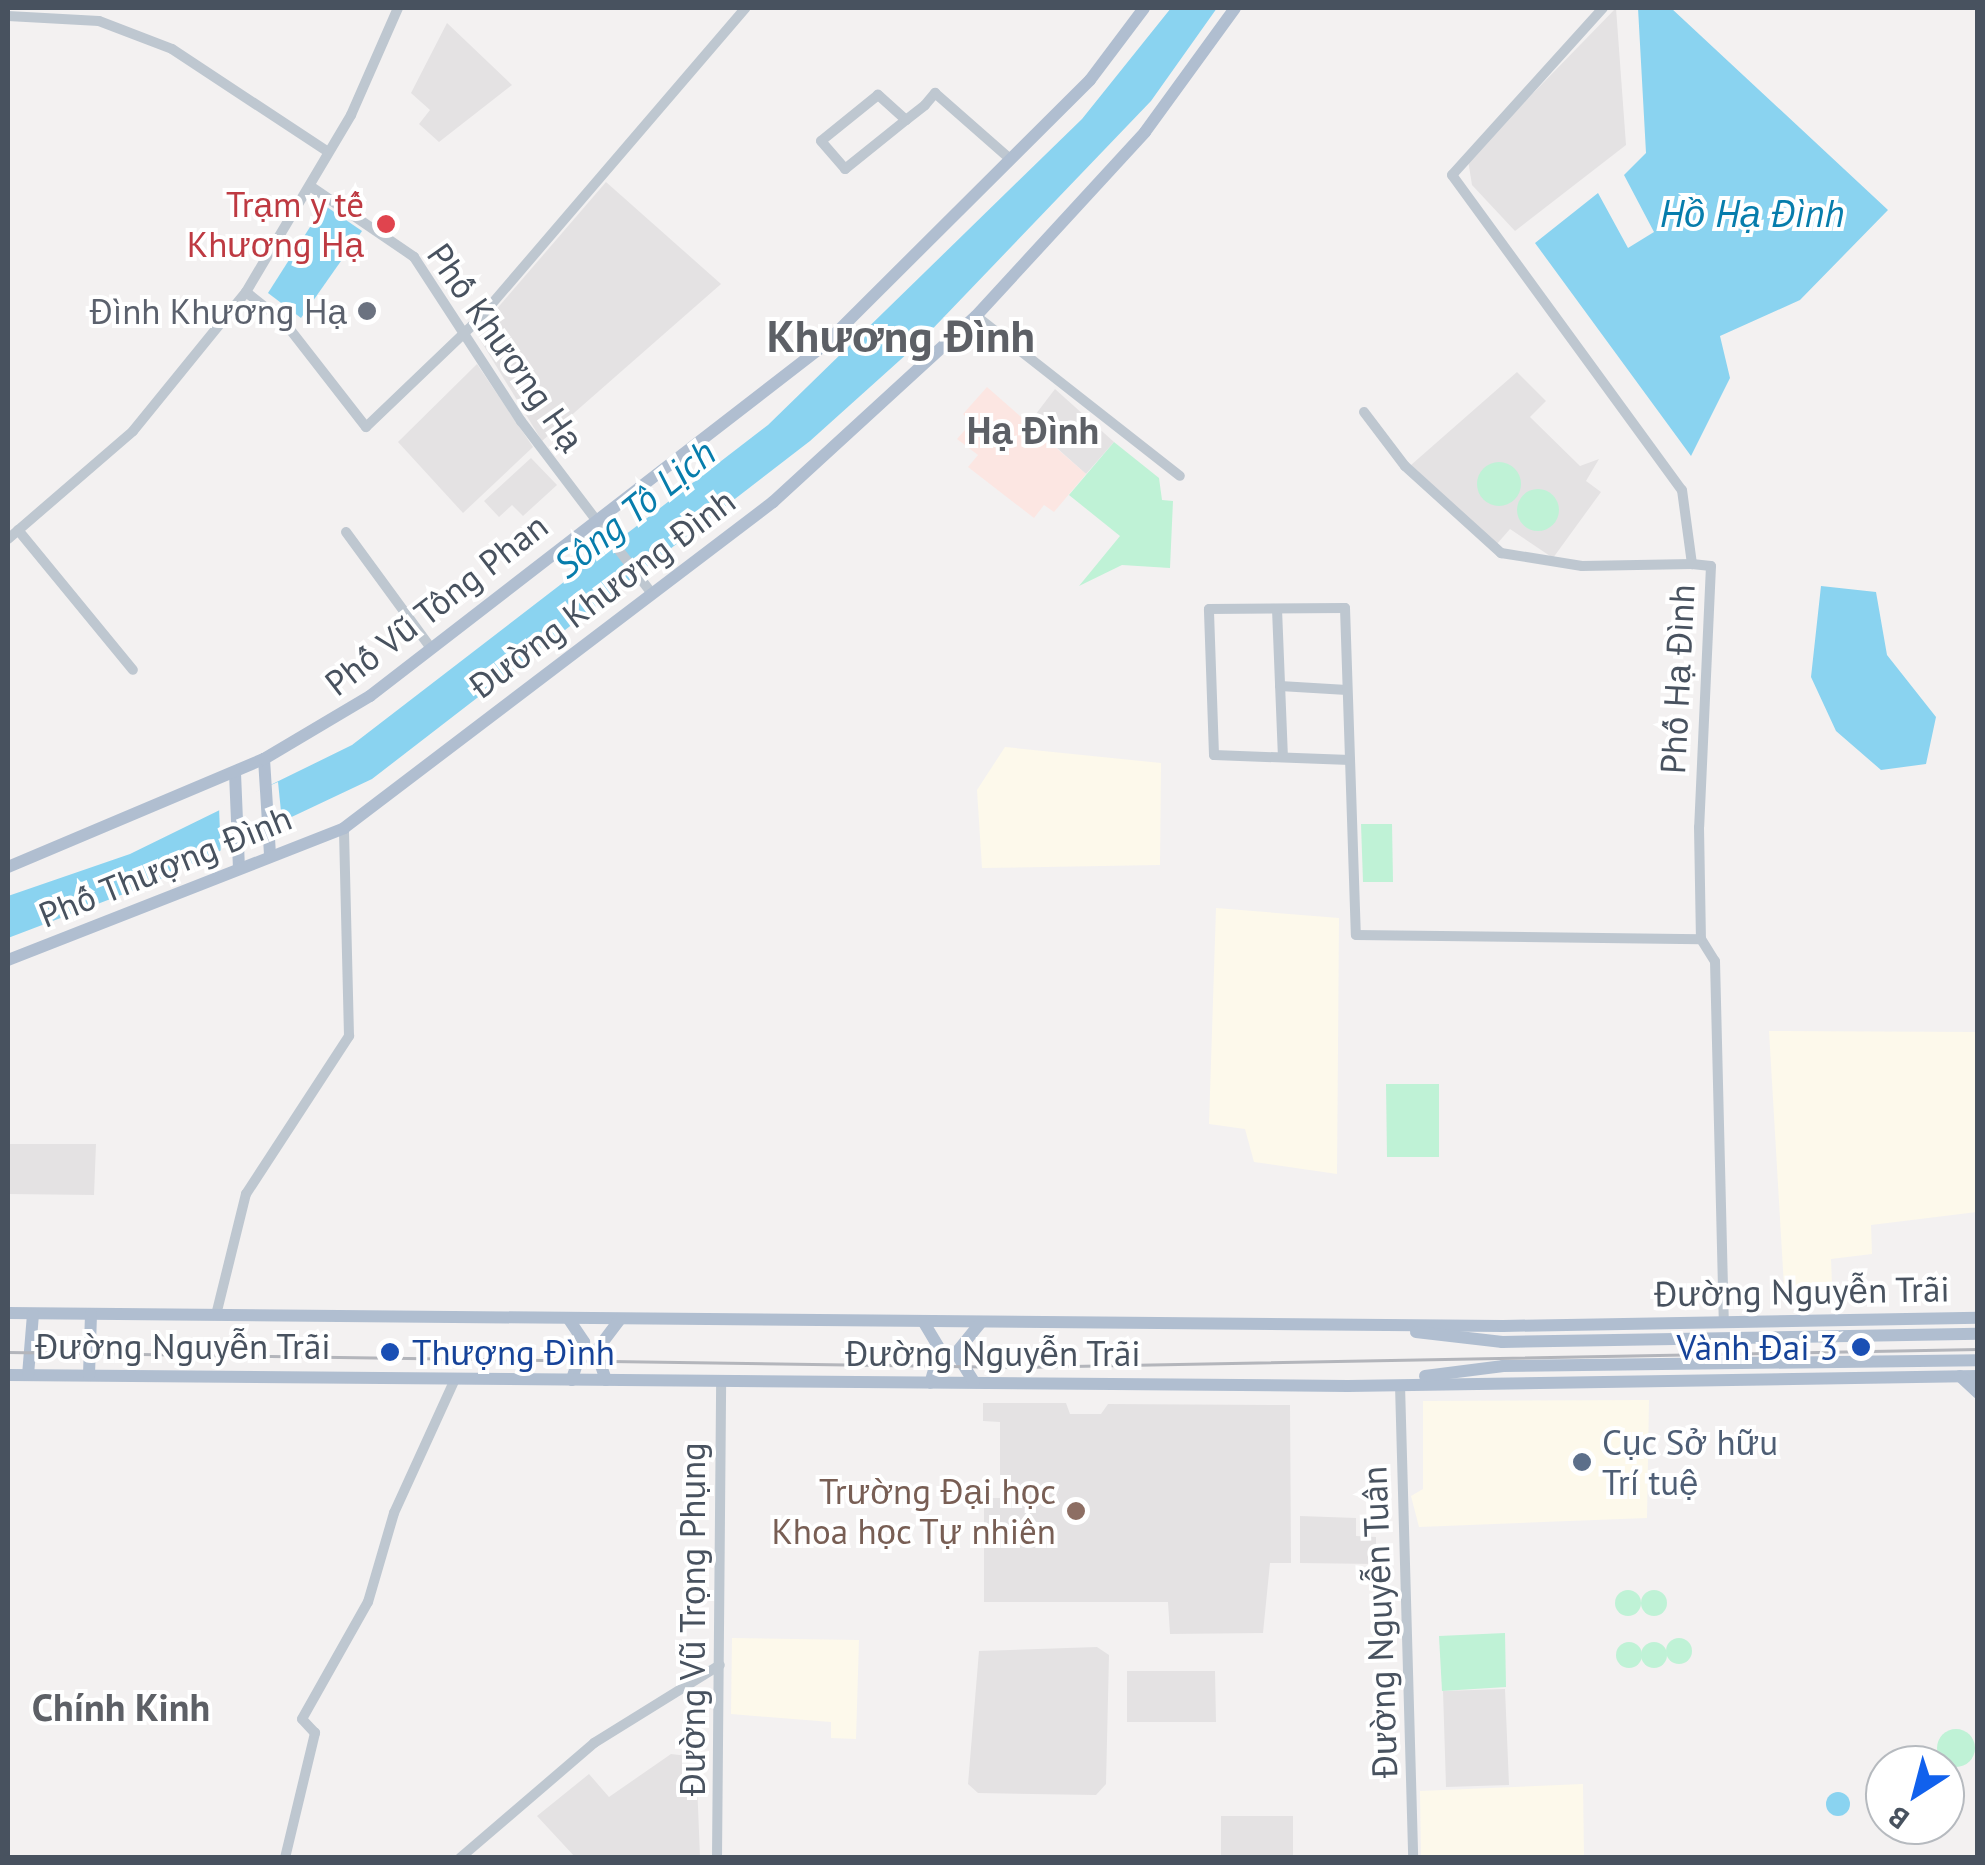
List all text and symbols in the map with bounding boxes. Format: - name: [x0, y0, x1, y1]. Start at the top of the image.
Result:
- place label: Trạm y tế Khương Hạ: [187, 183, 364, 265]
- water label: Hồ Hạ Đình: [1660, 190, 1844, 236]
- marker: Trạm y tế Khương Hạ: [373, 211, 399, 237]
- street label: Phố Khương Hạ: [419, 235, 593, 459]
- place label: Đình Khương Hạ: [90, 290, 347, 332]
- marker: Đình Khương Hạ: [356, 300, 378, 322]
- district label: Khương Đình: [767, 309, 1035, 363]
- district label: Hạ Đình: [967, 407, 1099, 453]
- water label: Sông Tô Lịch: [544, 429, 724, 587]
- street label: Đường Khương Đình: [461, 479, 743, 707]
- street label: Phố Vũ Tông Phan: [316, 504, 556, 704]
- street label: Phố Hạ Đình: [1651, 583, 1703, 775]
- street label: Phố Thượng Đình: [32, 796, 298, 936]
- street label: Đường Nguyễn Trãi: [1653, 1267, 1951, 1315]
- street label: Đường Nguyễn Trãi: [35, 1325, 331, 1367]
- place label: Vành Đai 3: [1677, 1326, 1838, 1368]
- place label: Thượng Đình: [412, 1331, 615, 1373]
- street label: Đường Nguyễn Trãi: [845, 1332, 1141, 1374]
- marker: Vành Đai 3: [1848, 1334, 1874, 1360]
- marker: Thượng Đình: [377, 1339, 403, 1365]
- place label: Cục Sở hữu Trí tuệ: [1602, 1421, 1779, 1503]
- street label: Đường Vũ Trọng Phụng: [671, 1441, 713, 1797]
- marker: Cục Sở hữu Trí tuệ: [1571, 1451, 1593, 1473]
- street label: Đường Nguyễn Tuân: [1353, 1465, 1405, 1779]
- place label: Trường Đại học Khoa học Tự nhiên: [770, 1470, 1056, 1552]
- marker: Trường Đại học Khoa học Tự nhiên: [1065, 1500, 1087, 1522]
- district label: Chính Kinh: [32, 1684, 210, 1730]
- north arrow: [1865, 1745, 1965, 1845]
- text: B: [1881, 1798, 1916, 1838]

